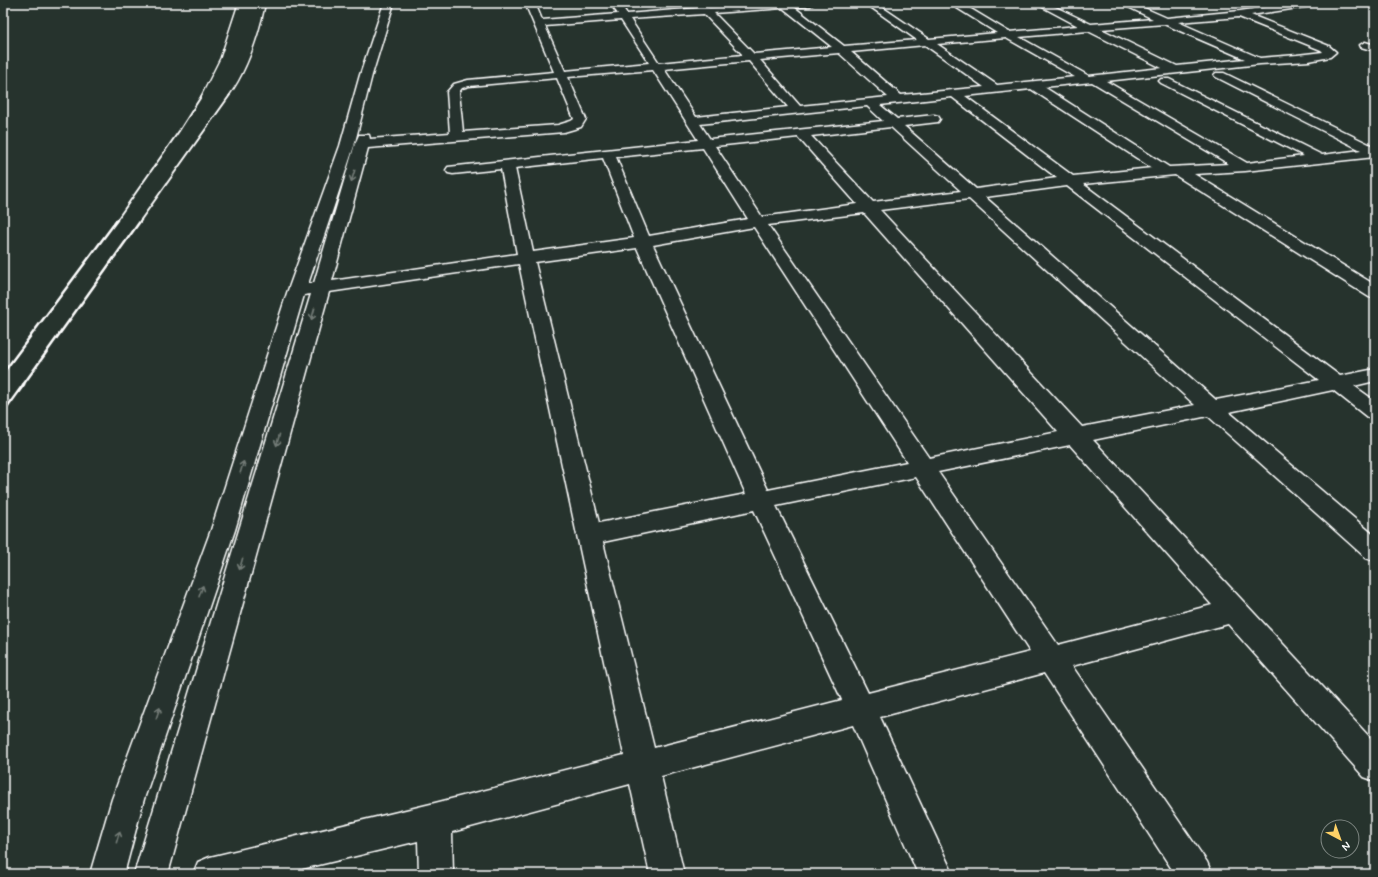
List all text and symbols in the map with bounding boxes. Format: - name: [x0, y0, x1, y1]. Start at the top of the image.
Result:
- one-way arrow: [349, 170, 356, 183]
- one-way arrow: [309, 308, 316, 321]
- one-way arrow: [274, 433, 281, 446]
- one-way arrow: [239, 461, 246, 474]
- one-way arrow: [237, 558, 244, 571]
- one-way arrow: [198, 585, 206, 597]
- one-way arrow: [155, 708, 163, 720]
- north arrow: [1320, 819, 1360, 859]
- one-way arrow: [114, 830, 122, 843]
- text: N: [1339, 838, 1353, 853]

